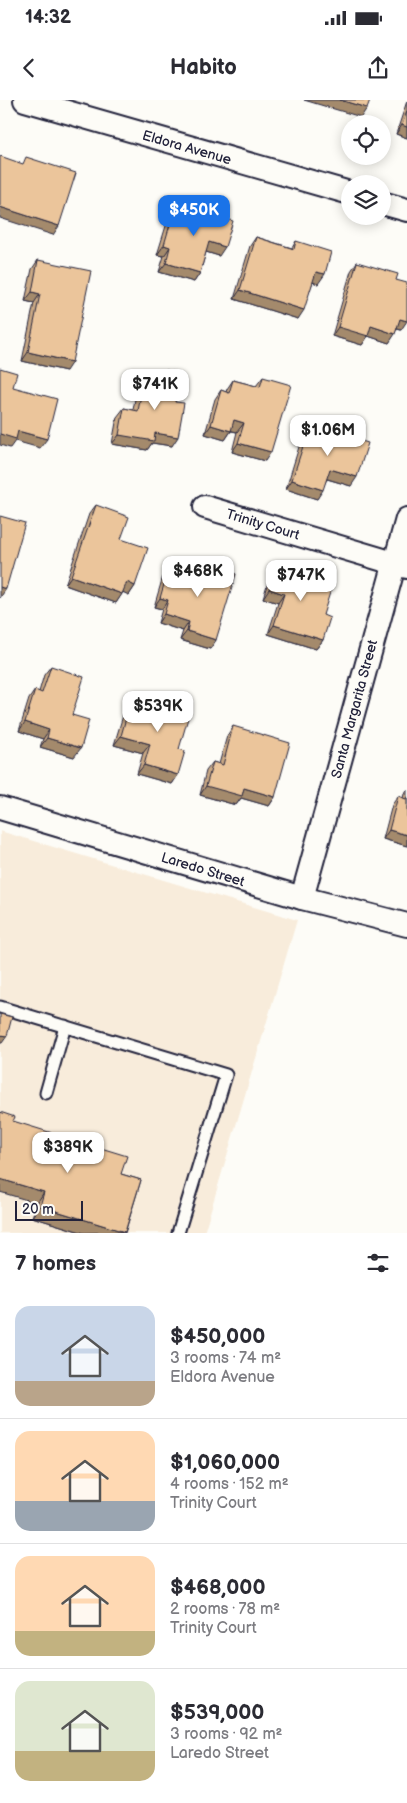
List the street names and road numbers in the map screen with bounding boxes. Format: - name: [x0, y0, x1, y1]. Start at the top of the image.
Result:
- street label: Eldora Avenue: [140, 127, 233, 168]
- street label: Trinity Court: [224, 505, 302, 544]
- street label: Santa Margarita Street: [328, 637, 381, 780]
- street label: Laredo Street: [159, 849, 247, 890]

